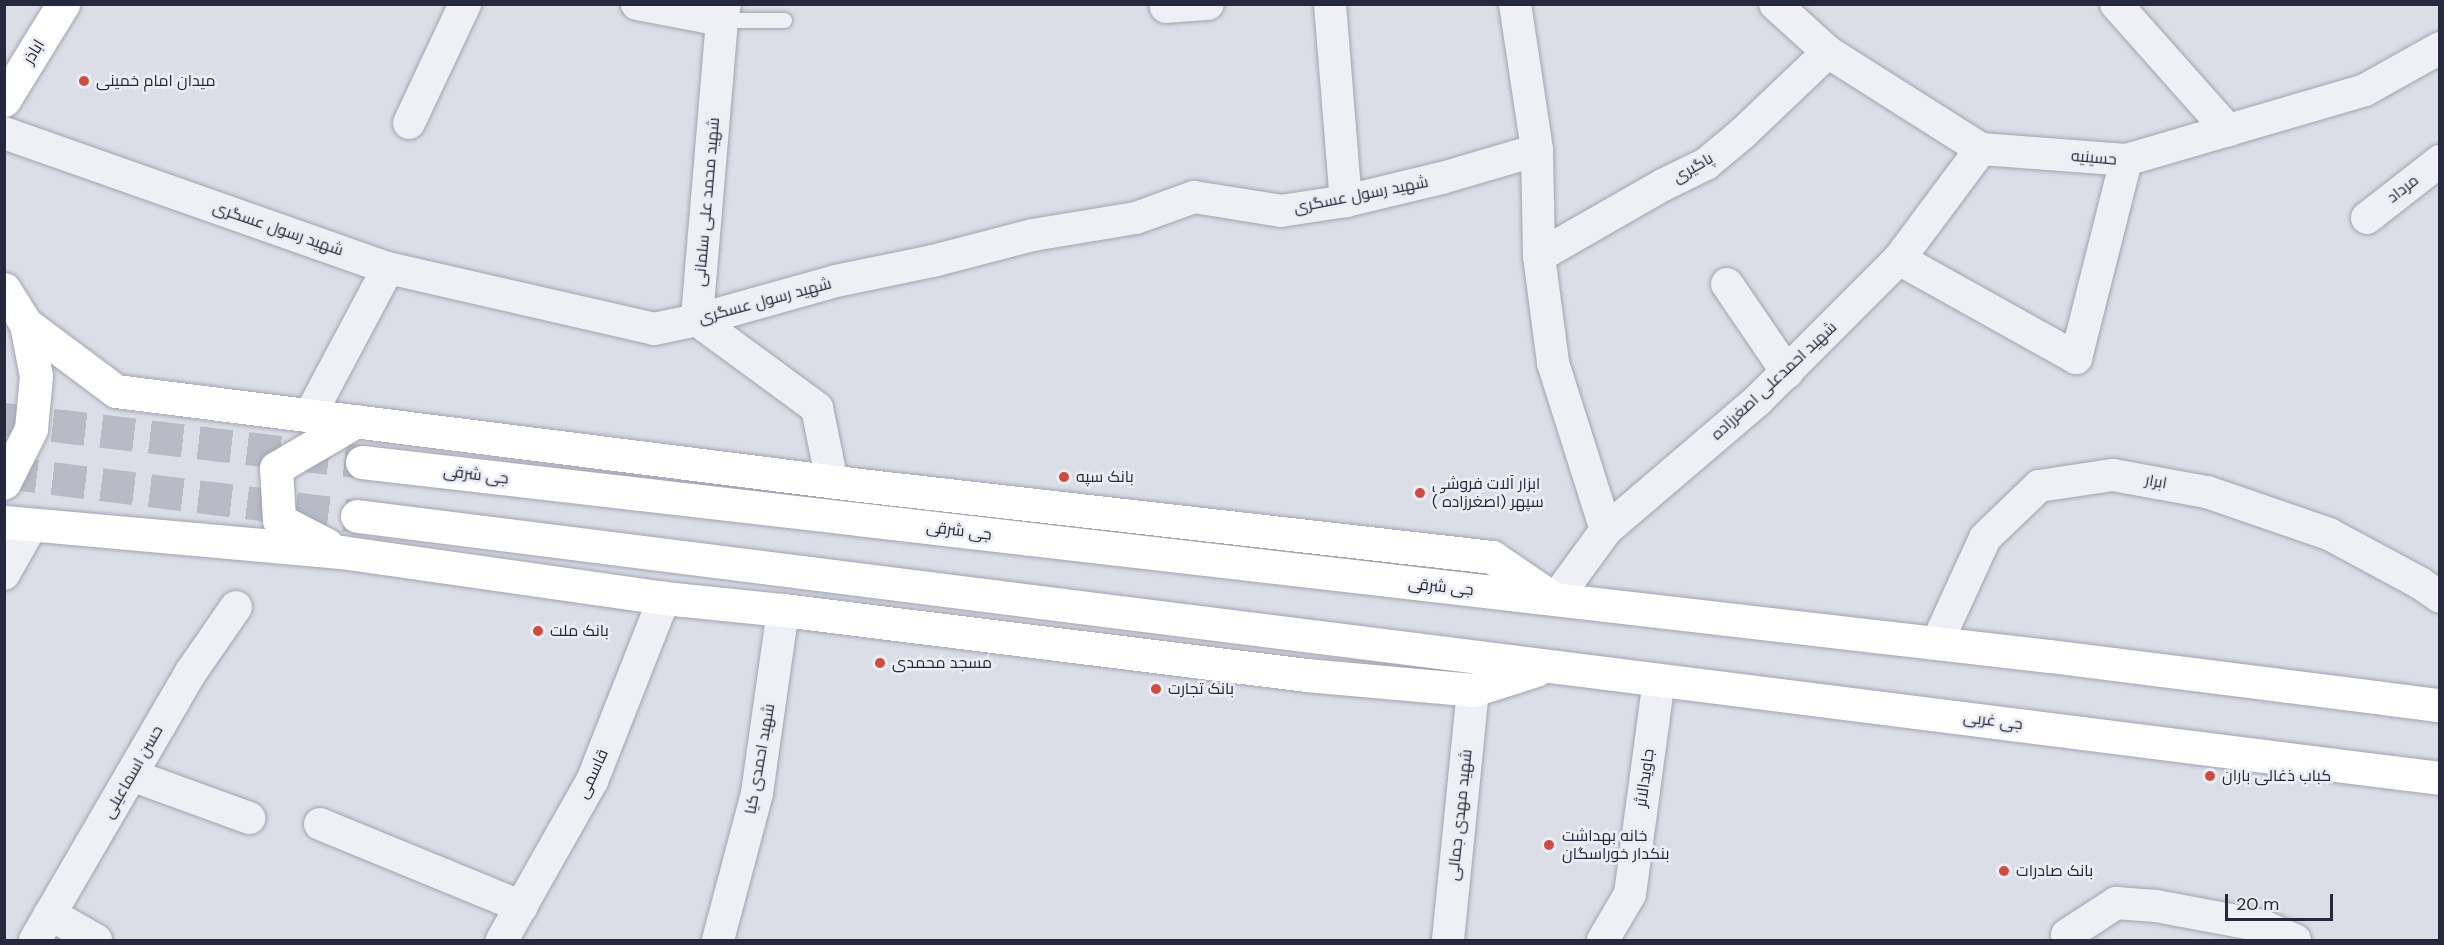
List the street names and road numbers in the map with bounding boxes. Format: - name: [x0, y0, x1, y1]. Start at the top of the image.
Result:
- street label: اباذر: [19, 36, 49, 68]
- street label: شهید محمد علی سلمانی: [690, 117, 724, 287]
- street label: حسینیه: [2070, 146, 2118, 170]
- street label: پاگیری: [1669, 149, 1717, 187]
- street label: مرداد: [2383, 171, 2423, 207]
- street label: شهید رسول عسگری: [1292, 173, 1430, 217]
- street label: شهید رسول عسگری: [210, 198, 346, 260]
- street label: شهید رسول عسگری: [697, 274, 833, 328]
- street label: شهید احمدعلی اصغرزاده: [1707, 318, 1841, 444]
- street label: جی شرقی: [442, 461, 510, 489]
- street label: ابرار: [2144, 471, 2168, 493]
- street label: جی شرقی: [925, 517, 993, 545]
- street label: جی شرقی: [1407, 574, 1475, 600]
- street label: شهید احمدی کیا: [741, 702, 779, 816]
- street label: جی غربی: [1962, 708, 2024, 734]
- street label: حسن اسماعیلی: [99, 722, 167, 822]
- street label: قاسمی: [573, 746, 613, 802]
- street label: شهید مهدی جمالی: [1444, 748, 1476, 882]
- street label: جاویدالاثر: [1631, 748, 1659, 808]

